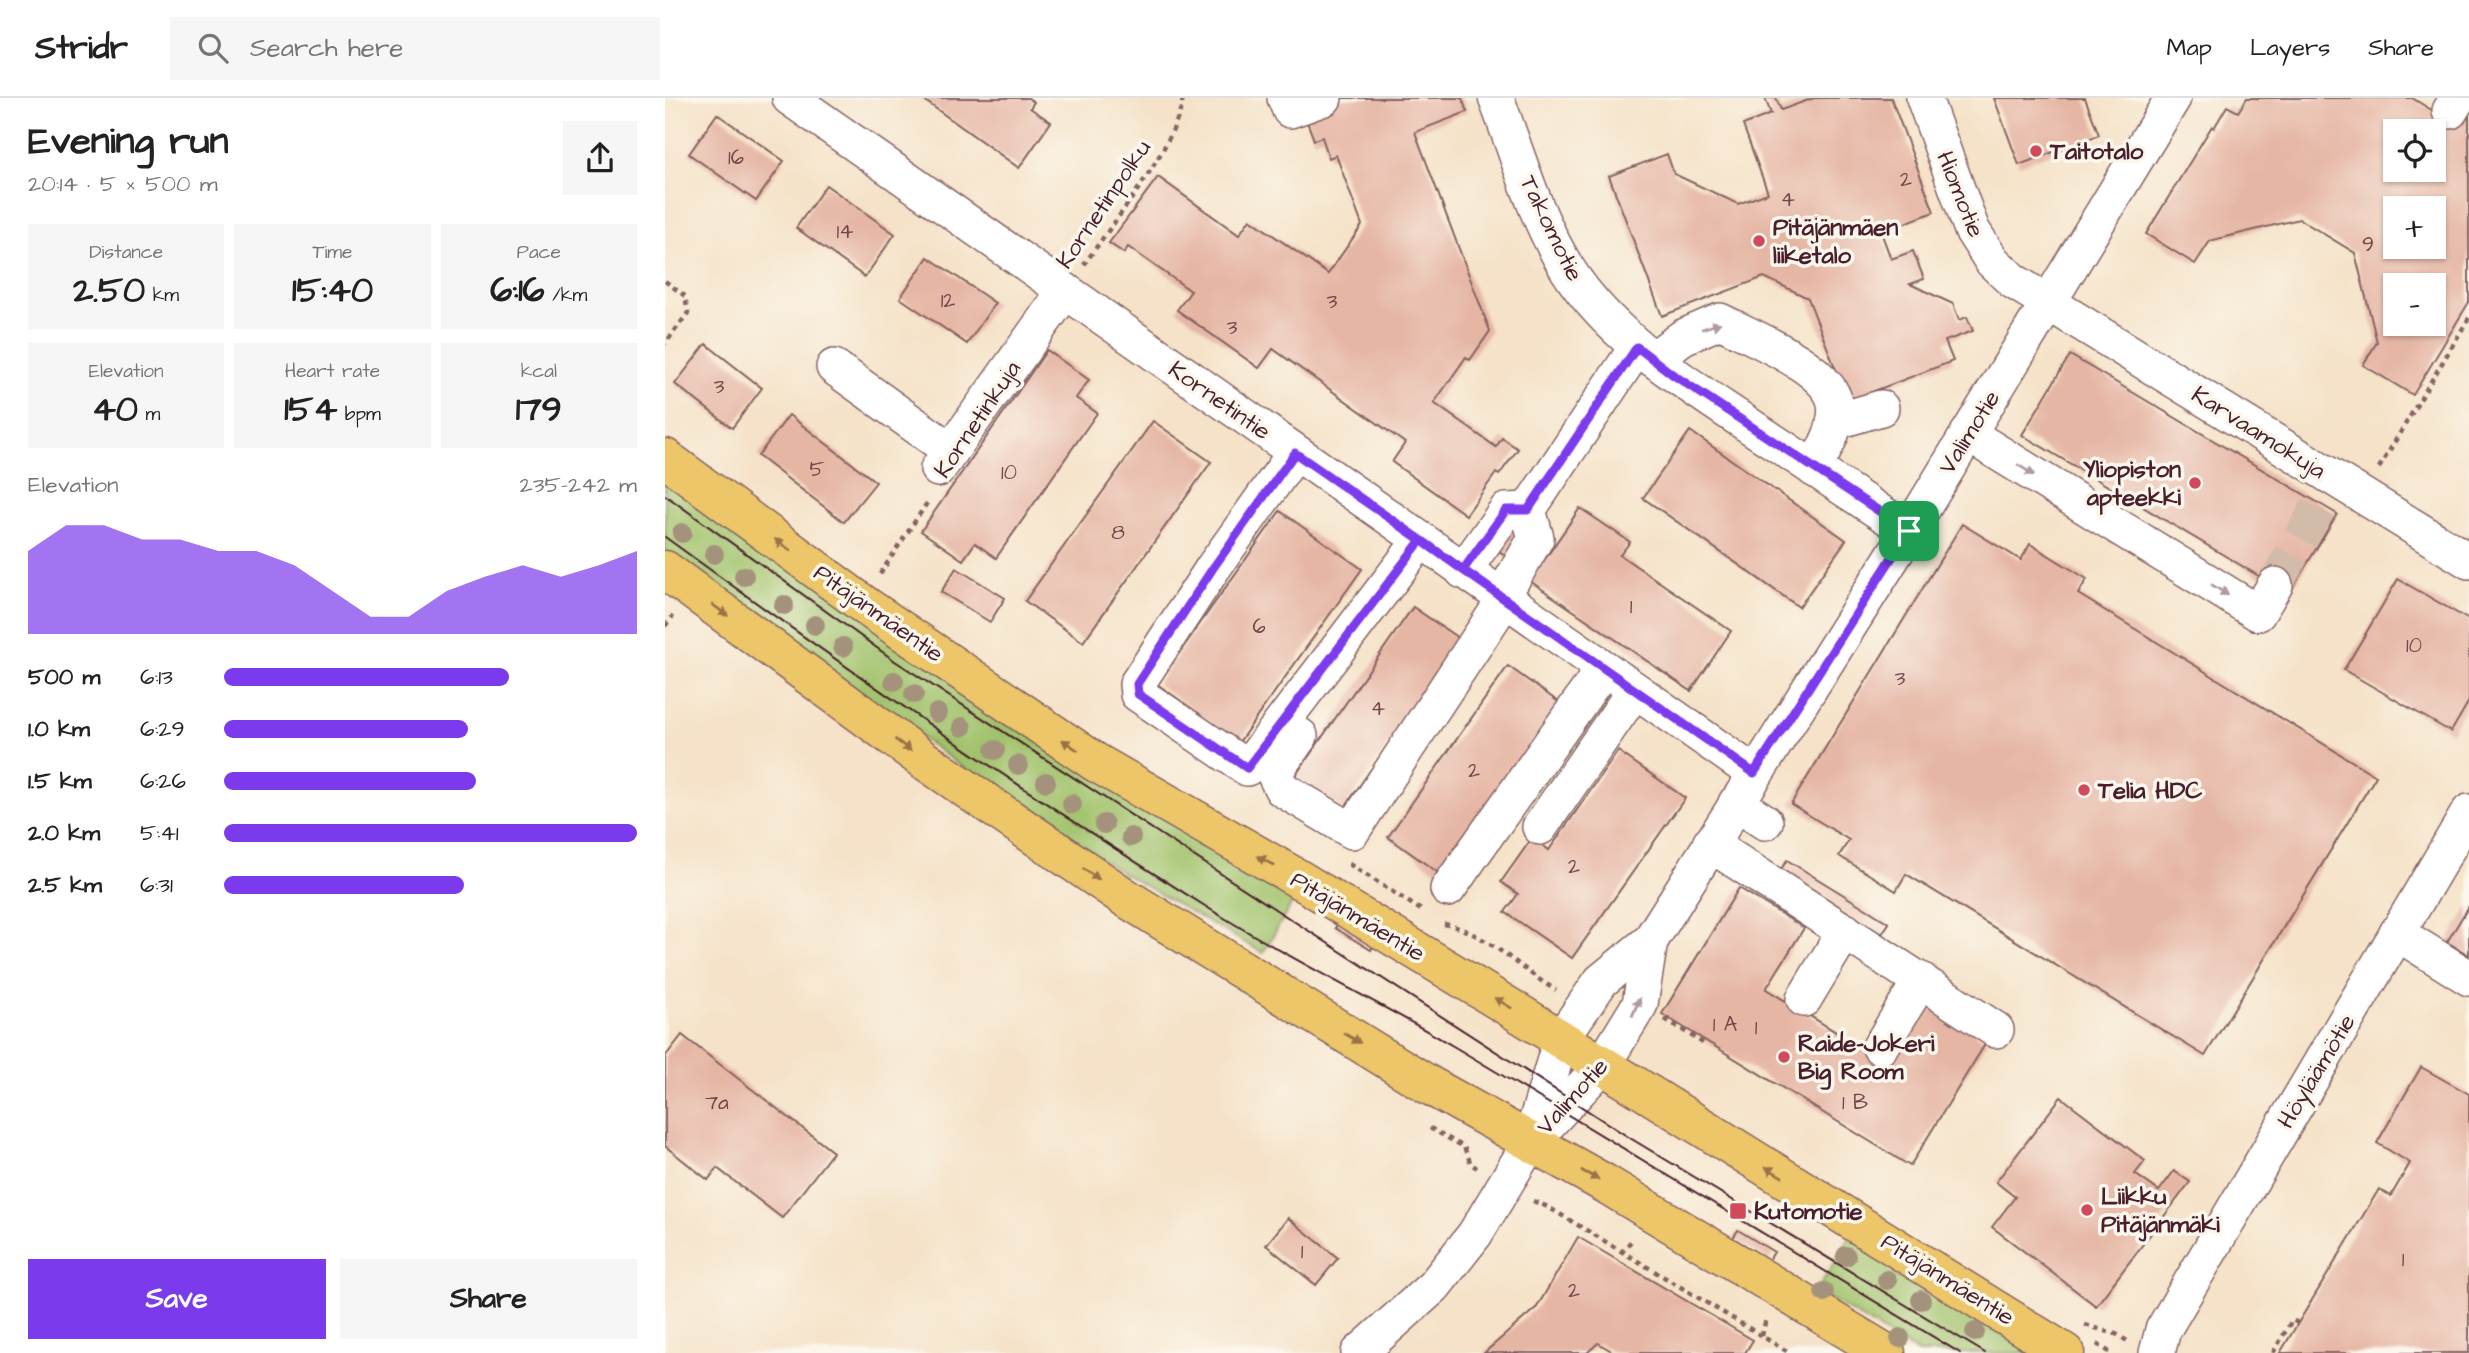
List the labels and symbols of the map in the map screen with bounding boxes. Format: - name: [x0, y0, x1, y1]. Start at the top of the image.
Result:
- street label: Kornetinpolku: [1048, 133, 1160, 276]
- place label: Taitotalo: [2049, 135, 2144, 169]
- house number: 16: [728, 143, 744, 172]
- marker: Taitotalo: [2028, 143, 2044, 159]
- street label: Hiomotie: [1927, 146, 1993, 243]
- house number: 2: [1900, 165, 1912, 194]
- street label: Takomotie: [1511, 170, 1591, 287]
- house number: 4: [1781, 185, 1795, 214]
- place label: Pitäjänmäen liiketalo: [1773, 211, 1898, 273]
- house number: 14: [837, 217, 853, 246]
- house number: 9: [2362, 230, 2374, 259]
- marker: Pitäjänmäen liiketalo: [1751, 233, 1767, 249]
- house number: 12: [941, 286, 955, 315]
- house number: 3: [1327, 287, 1338, 316]
- house number: 3: [1227, 313, 1238, 342]
- one-way arrow: [1701, 320, 1722, 330]
- street label: Kornetintie: [1161, 353, 1277, 449]
- street label: Kornetinkuja: [926, 354, 1030, 485]
- house number: 3: [714, 372, 725, 401]
- street label: Karvaamokuja: [2185, 378, 2332, 488]
- street label: Valimotie: [1931, 384, 2009, 481]
- place label: Yliopiston apteekki: [2083, 453, 2181, 515]
- house number: 5: [810, 455, 825, 484]
- house number: 10: [1001, 458, 1017, 487]
- one-way arrow: [2017, 463, 2036, 476]
- marker: Yliopiston apteekki: [2187, 475, 2203, 491]
- pin: [1879, 501, 1939, 561]
- house number: 8: [1111, 518, 1125, 547]
- one-way arrow: [774, 538, 792, 552]
- street label: Pitäjänmäentie: [807, 556, 950, 671]
- one-way arrow: [2210, 583, 2229, 596]
- house number: 1: [1630, 592, 1633, 621]
- one-way arrow: [711, 603, 729, 617]
- house number: 6: [1252, 612, 1266, 641]
- house number: 10: [2406, 631, 2422, 660]
- house number: 3: [1895, 664, 1906, 693]
- house number: 4: [1371, 694, 1385, 723]
- one-way arrow: [894, 738, 912, 752]
- one-way arrow: [1060, 739, 1080, 752]
- house number: 2: [1468, 756, 1480, 785]
- place label: Telia HDC: [2097, 774, 2202, 808]
- marker: Telia HDC: [2076, 782, 2092, 798]
- house number: 2: [1568, 852, 1580, 881]
- one-way arrow: [1256, 855, 1276, 867]
- street label: Pitäjänmäentie: [1284, 863, 1431, 970]
- one-way arrow: [1082, 867, 1100, 881]
- one-way arrow: [1631, 996, 1642, 1017]
- one-way arrow: [1493, 997, 1513, 1010]
- street label: Höyläämötie: [2269, 1008, 2365, 1136]
- house number: 1 A: [1713, 1010, 1738, 1039]
- house number: 1: [1755, 1013, 1758, 1042]
- place label: Raide-Jokeri Big Room: [1798, 1027, 1935, 1090]
- one-way arrow: [1342, 1032, 1362, 1045]
- marker: Raide-Jokeri Big Room: [1776, 1049, 1792, 1065]
- street label: Valimotie: [1529, 1051, 1617, 1143]
- house number: 7a: [705, 1088, 729, 1117]
- house number: 1 B: [1842, 1088, 1868, 1117]
- one-way arrow: [1765, 1165, 1784, 1178]
- one-way arrow: [1580, 1169, 1600, 1181]
- place label: Liikku Pitäjänmäki: [2101, 1180, 2220, 1242]
- place label: Kutomotie: [1754, 1195, 1862, 1229]
- marker: Kutomotie: [1728, 1201, 1748, 1221]
- marker: Liikku Pitäjänmäki: [2079, 1202, 2095, 1218]
- street label: Pitäjänmäentie: [1874, 1225, 2021, 1334]
- house number: 1: [1301, 1237, 1304, 1266]
- house number: 1: [2402, 1245, 2405, 1274]
- house number: 2: [1568, 1276, 1580, 1305]

